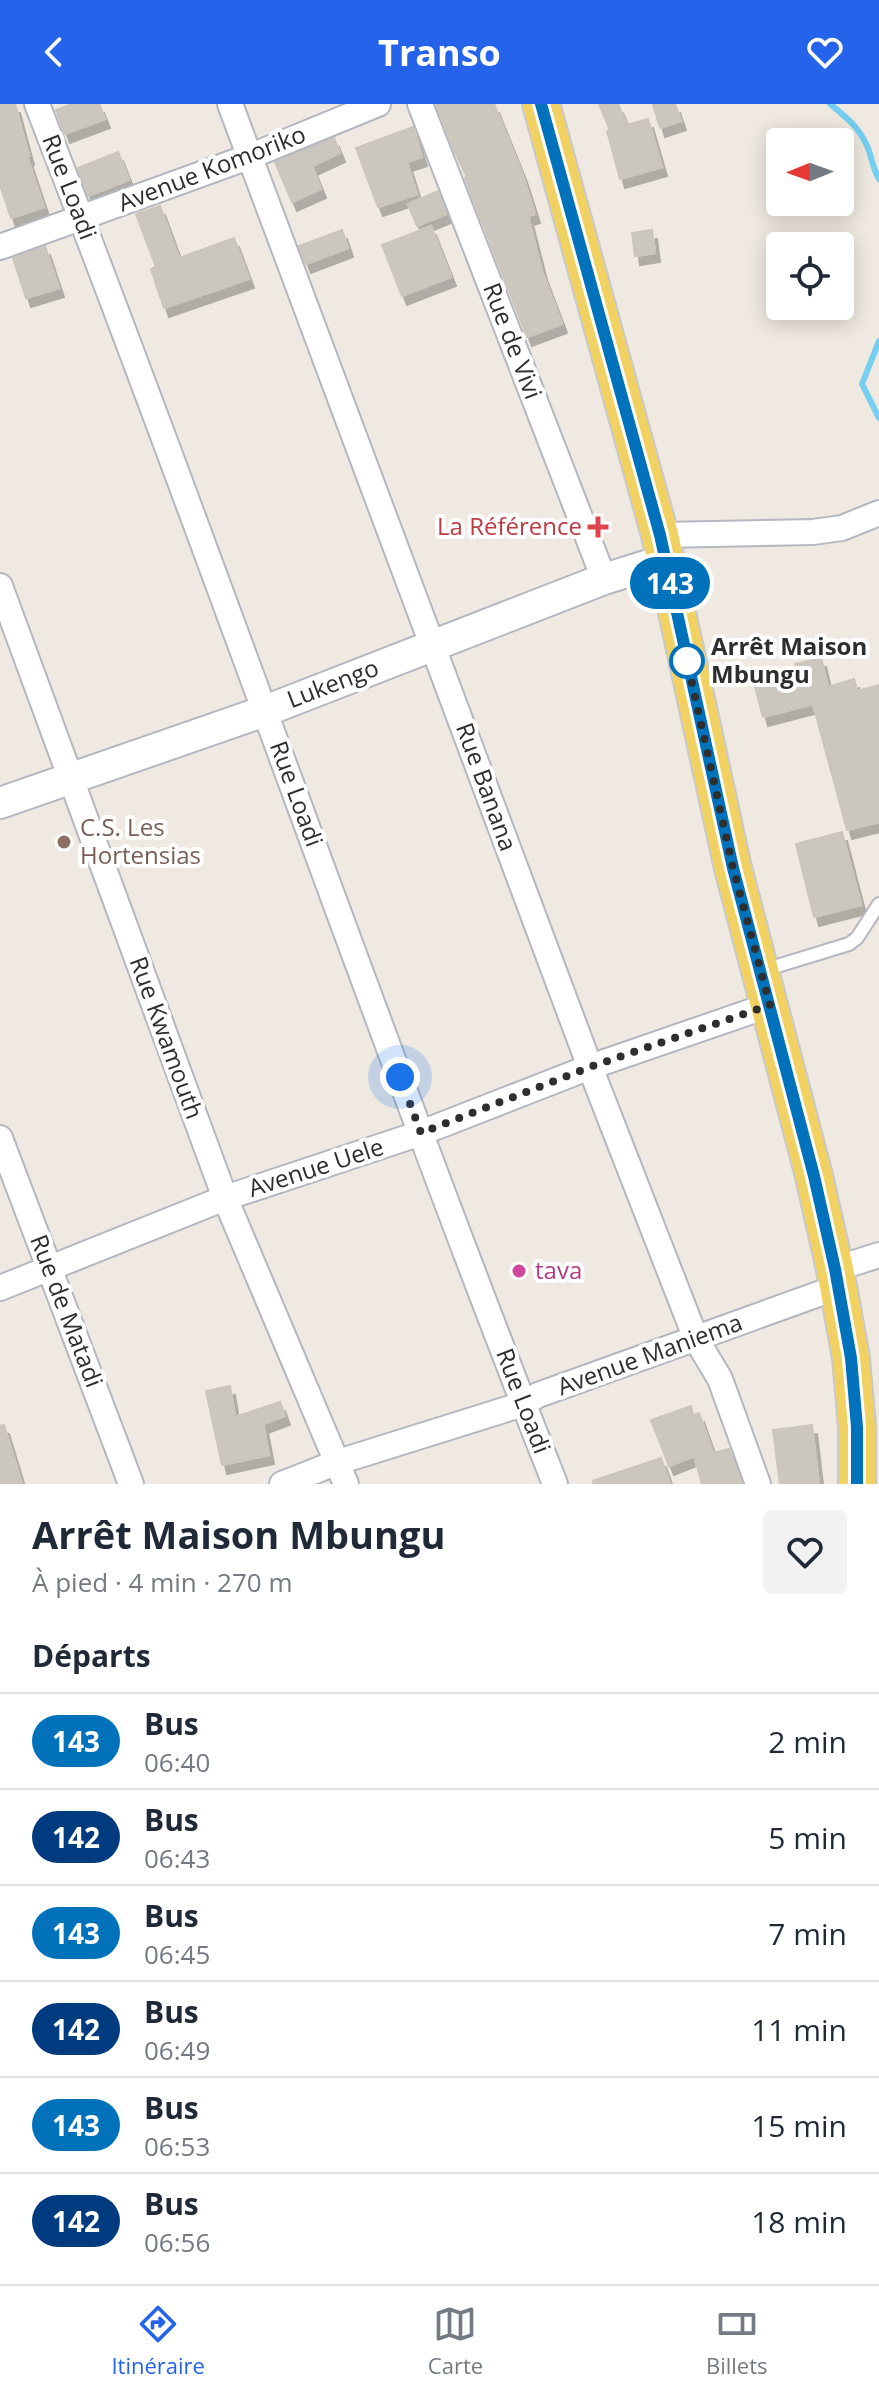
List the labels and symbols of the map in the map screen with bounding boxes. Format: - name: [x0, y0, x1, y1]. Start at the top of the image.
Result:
- street label: Avenue Komoriko: [113, 117, 310, 219]
- north arrow: [766, 128, 854, 216]
- street label: Rue Loadi: [35, 129, 106, 244]
- street label: Rue de Vivi: [476, 278, 551, 403]
- place label: La Référence: [437, 509, 582, 542]
- marker: La Référence: [589, 518, 607, 536]
- line badge: 143: [624, 557, 716, 609]
- place label: Arrêt Maison Mbungu: [711, 629, 867, 690]
- marker: Arrêt Maison Mbungu: [670, 644, 704, 678]
- street label: Lukengo: [282, 650, 383, 715]
- street label: Rue Banana: [449, 718, 526, 855]
- street label: Rue Loadi: [263, 736, 332, 851]
- place label: C.S. Les Hortensias: [80, 810, 201, 871]
- marker: C.S. Les Hortensias: [55, 833, 73, 851]
- street label: Rue Kwamouth: [123, 952, 212, 1123]
- your location: [380, 1057, 420, 1097]
- street label: Avenue Uele: [244, 1129, 387, 1204]
- street label: Rue de Matadi: [23, 1229, 112, 1392]
- place label: tava: [535, 1253, 582, 1286]
- marker: tava: [510, 1262, 528, 1280]
- street label: Avenue Maniema: [552, 1305, 747, 1402]
- street label: Rue Loadi: [489, 1343, 560, 1458]

